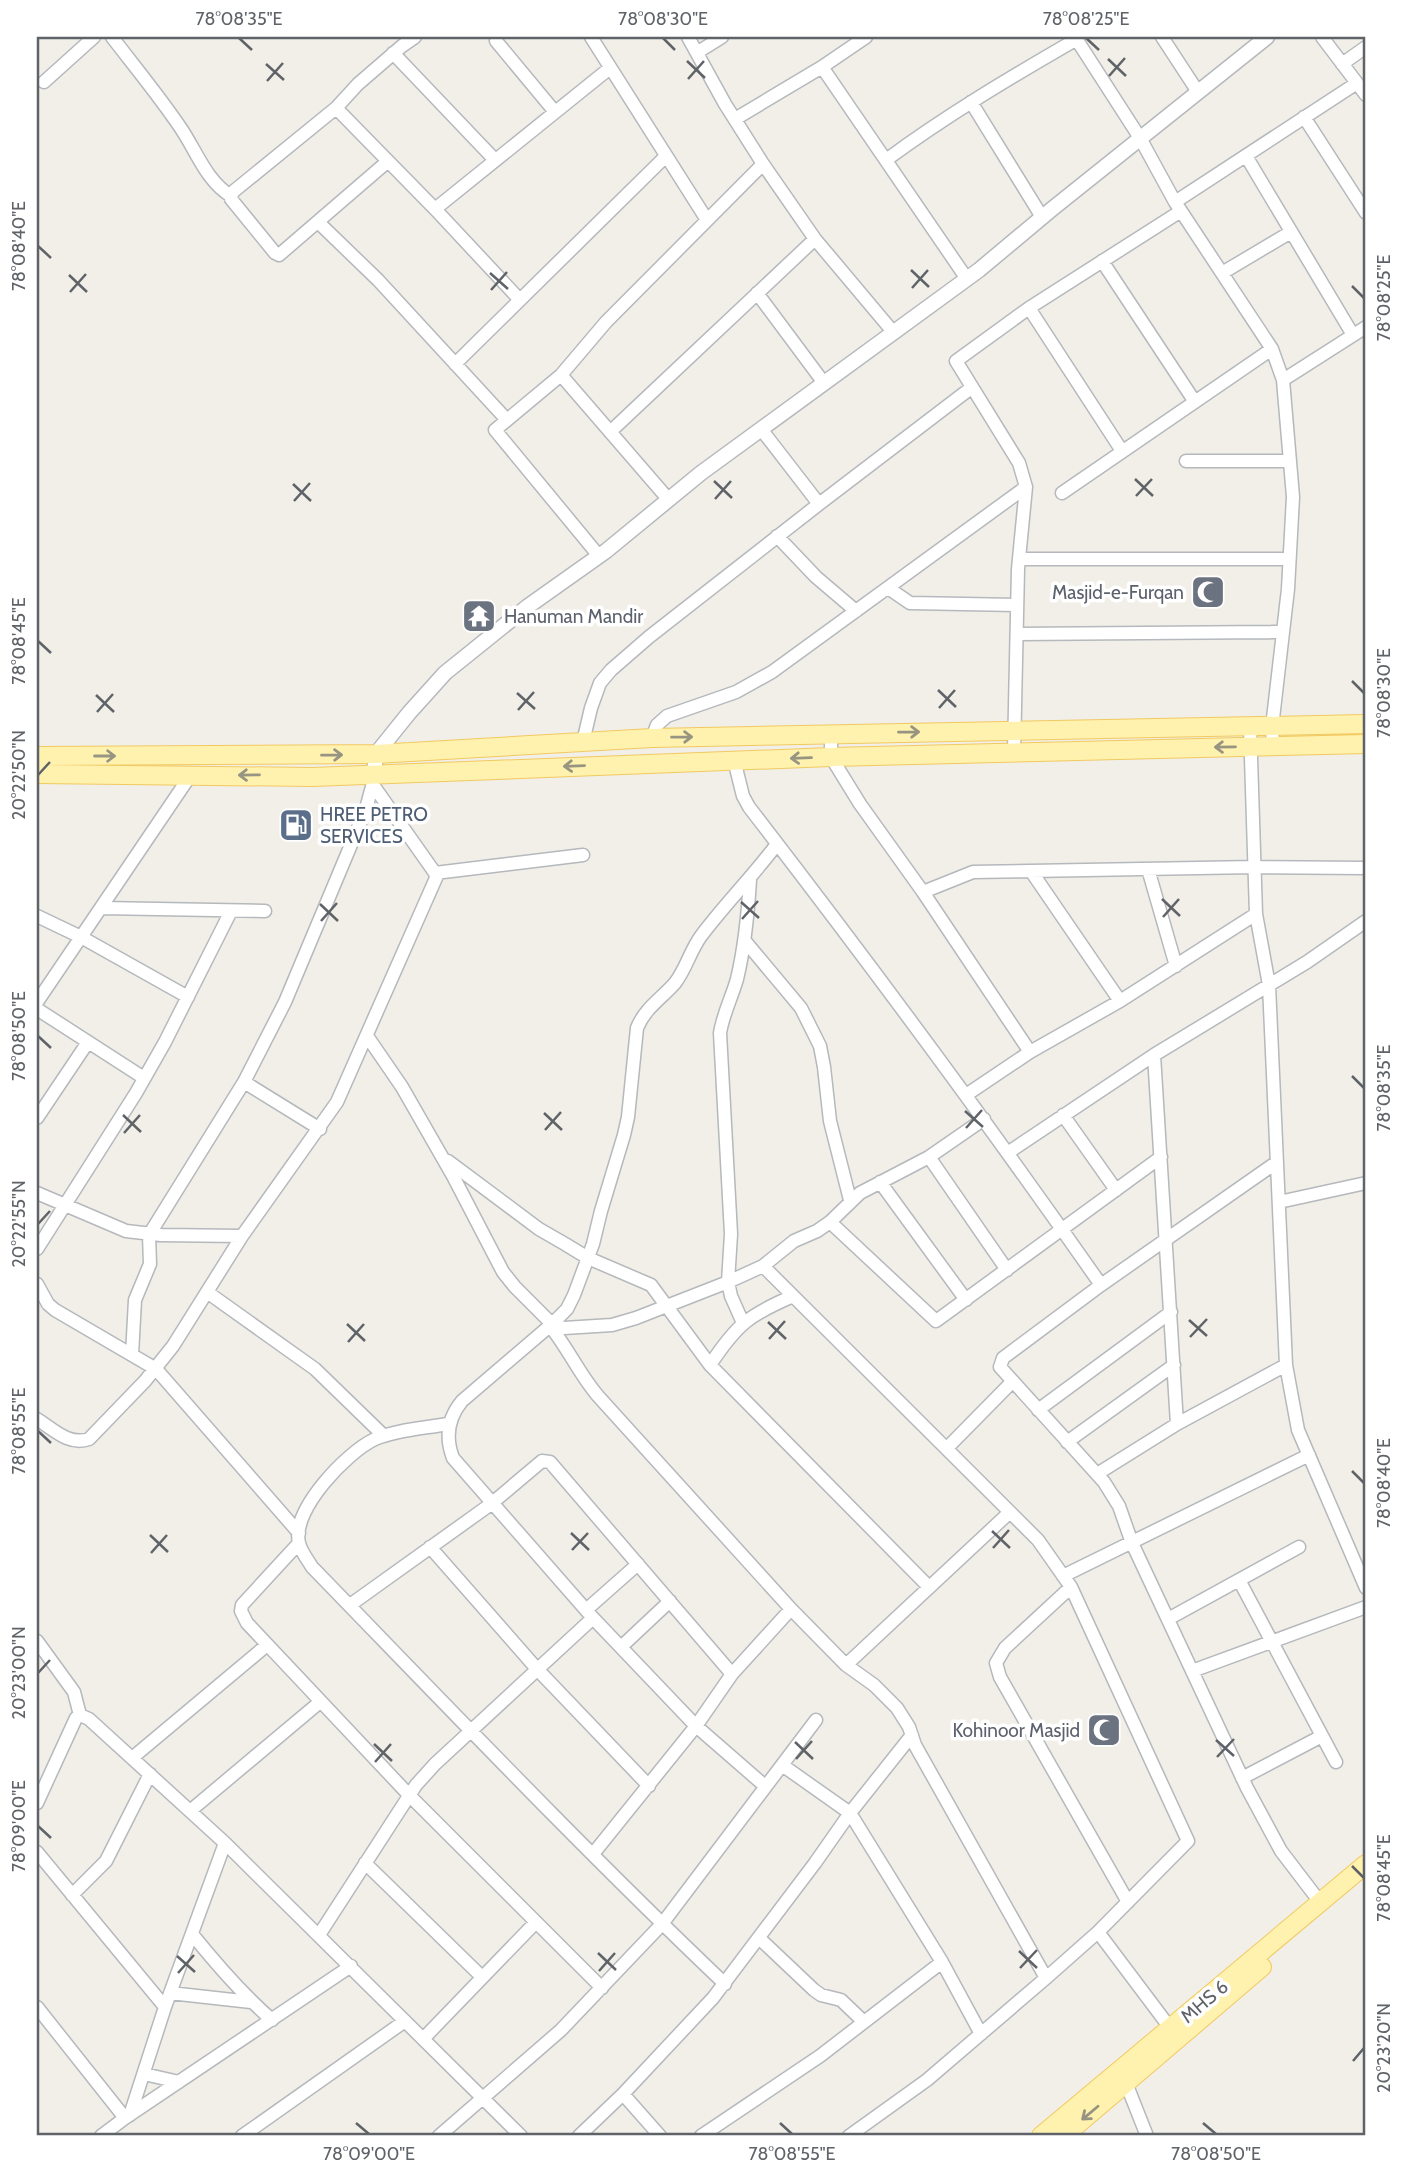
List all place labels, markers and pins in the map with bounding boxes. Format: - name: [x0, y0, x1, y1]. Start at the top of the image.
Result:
- mosque icon: Masjid-e-Furqan: [1189, 573, 1227, 611]
- place label: Masjid-e-Furqan: [1052, 581, 1184, 604]
- temple icon: Hanuman Mandir: [460, 597, 498, 635]
- place label: Hanuman Mandir: [504, 605, 643, 628]
- place label: HREE PETRO SERVICES: [320, 803, 428, 848]
- fuel station icon: HREE PETRO SERVICES: [277, 806, 315, 844]
- mosque icon: Kohinoor Masjid: [1085, 1711, 1123, 1749]
- place label: Kohinoor Masjid: [952, 1719, 1080, 1742]

